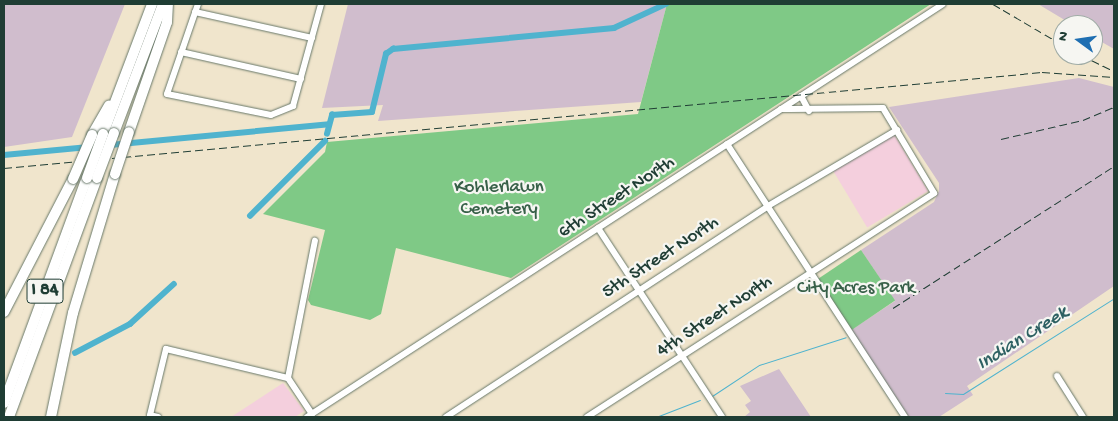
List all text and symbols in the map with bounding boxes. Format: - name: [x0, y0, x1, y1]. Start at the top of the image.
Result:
- north arrow: [1053, 15, 1103, 65]
- text: N: [1055, 30, 1073, 43]
- street label: 6th Street North: [555, 152, 679, 244]
- park label: Kohlerlawn Cemetery: [454, 177, 544, 221]
- street label: 5th Street North: [598, 212, 724, 304]
- street label: 4th Street North: [653, 271, 777, 363]
- road number: I 84: [26, 276, 64, 306]
- park label: City Acres Park: [797, 278, 915, 300]
- water label: Indian Creek: [973, 301, 1073, 377]

